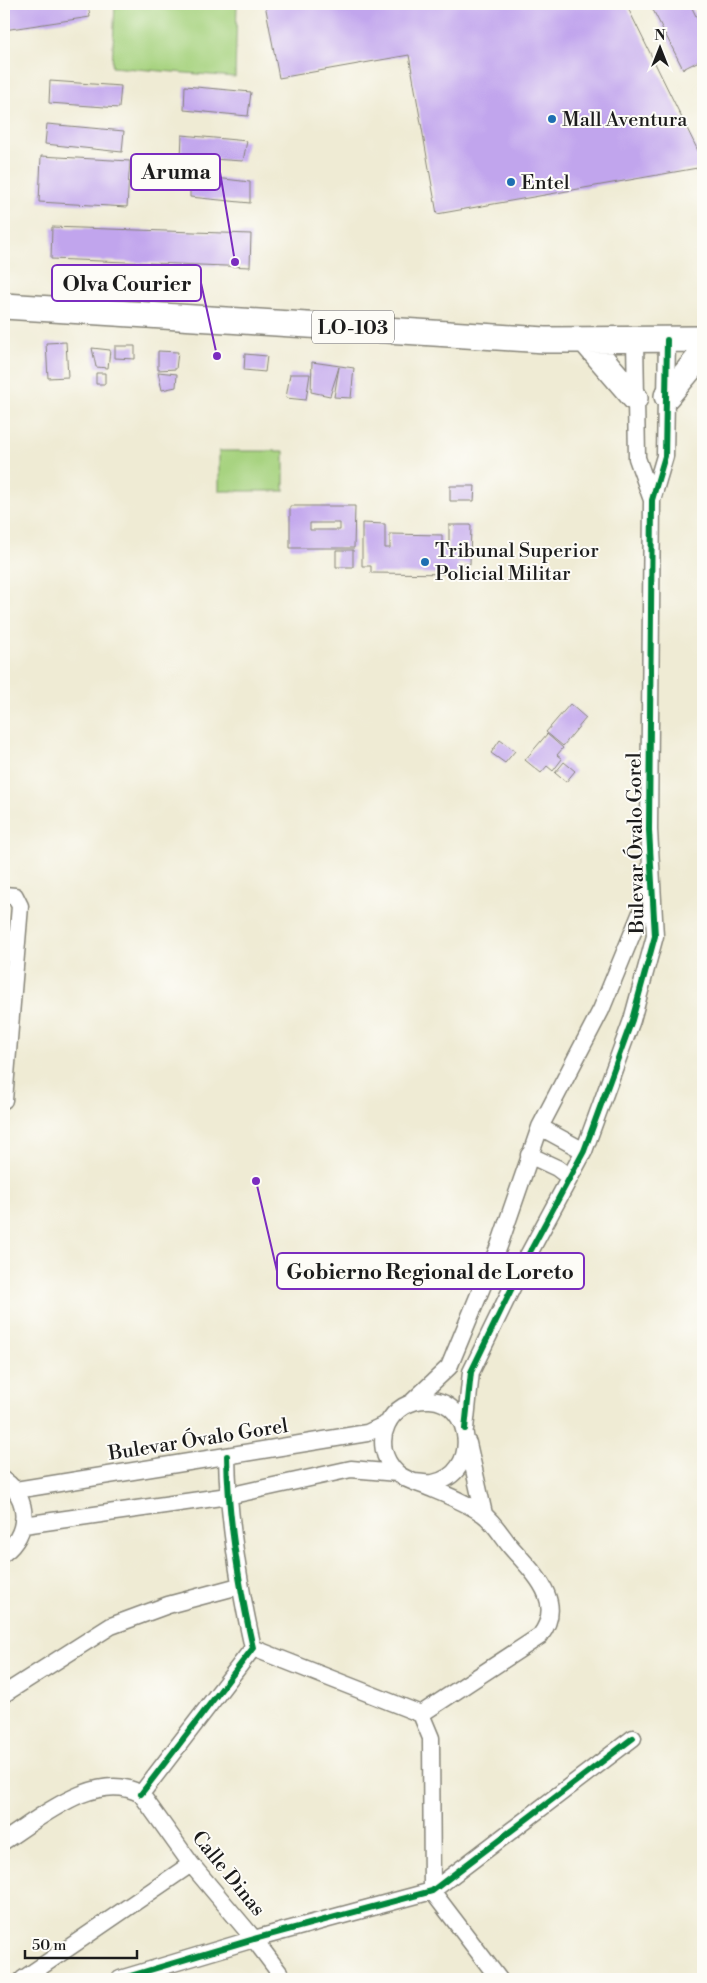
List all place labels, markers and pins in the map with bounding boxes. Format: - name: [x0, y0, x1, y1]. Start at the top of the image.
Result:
- place label: Mall Aventura: [562, 108, 688, 133]
- marker: Mall Aventura: [546, 113, 558, 125]
- callout: Aruma: [131, 154, 220, 190]
- place label: Entel: [521, 171, 570, 196]
- marker: Entel: [505, 176, 517, 188]
- callout: Olva Courier: [52, 265, 201, 301]
- place label: Tribunal Superior Policial Militar: [435, 539, 599, 587]
- marker: Tribunal Superior Policial Militar: [419, 556, 431, 568]
- callout: Gobierno Regional de Loreto: [277, 1253, 584, 1289]

